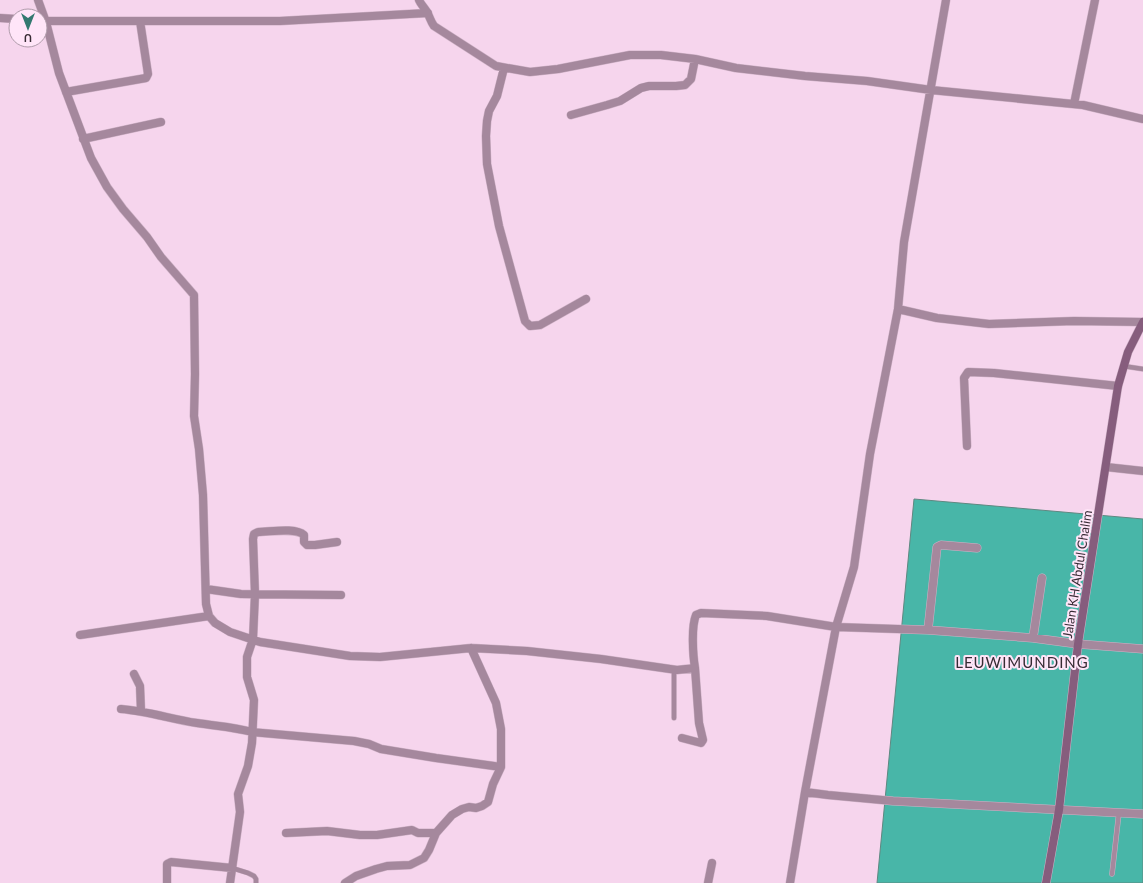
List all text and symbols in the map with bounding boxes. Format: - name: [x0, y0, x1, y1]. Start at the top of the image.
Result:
- north arrow: [8, 8, 48, 48]
- text: U: [24, 32, 32, 45]
- street label: Jalan KH Abdul Chalim: [1059, 509, 1095, 639]
- district label: LEUWIMUNDING: [955, 653, 1089, 671]

